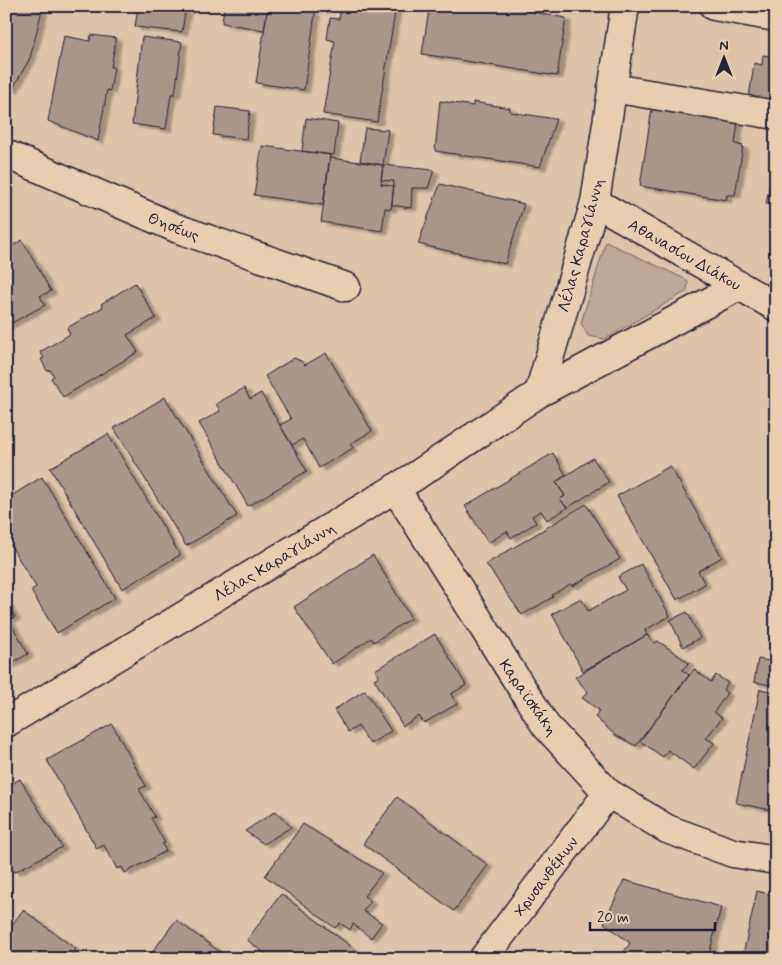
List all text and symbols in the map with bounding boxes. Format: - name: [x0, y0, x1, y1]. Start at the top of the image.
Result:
- north arrow: [700, 32, 750, 82]
- text: N: [719, 37, 729, 55]
- street label: Λέλας Καραγιάννη: [552, 176, 609, 315]
- street label: Θησέως: [145, 207, 203, 247]
- street label: Αθανασίου Διάκου: [624, 214, 744, 296]
- street label: Λέλας Καραγιάννη: [210, 517, 339, 607]
- street label: Καραϊσκάκη: [494, 655, 562, 740]
- street label: Χρυσανθέμων: [508, 832, 583, 921]
- scale bar: [590, 900, 714, 932]
- text: 20 m: [597, 908, 629, 928]

